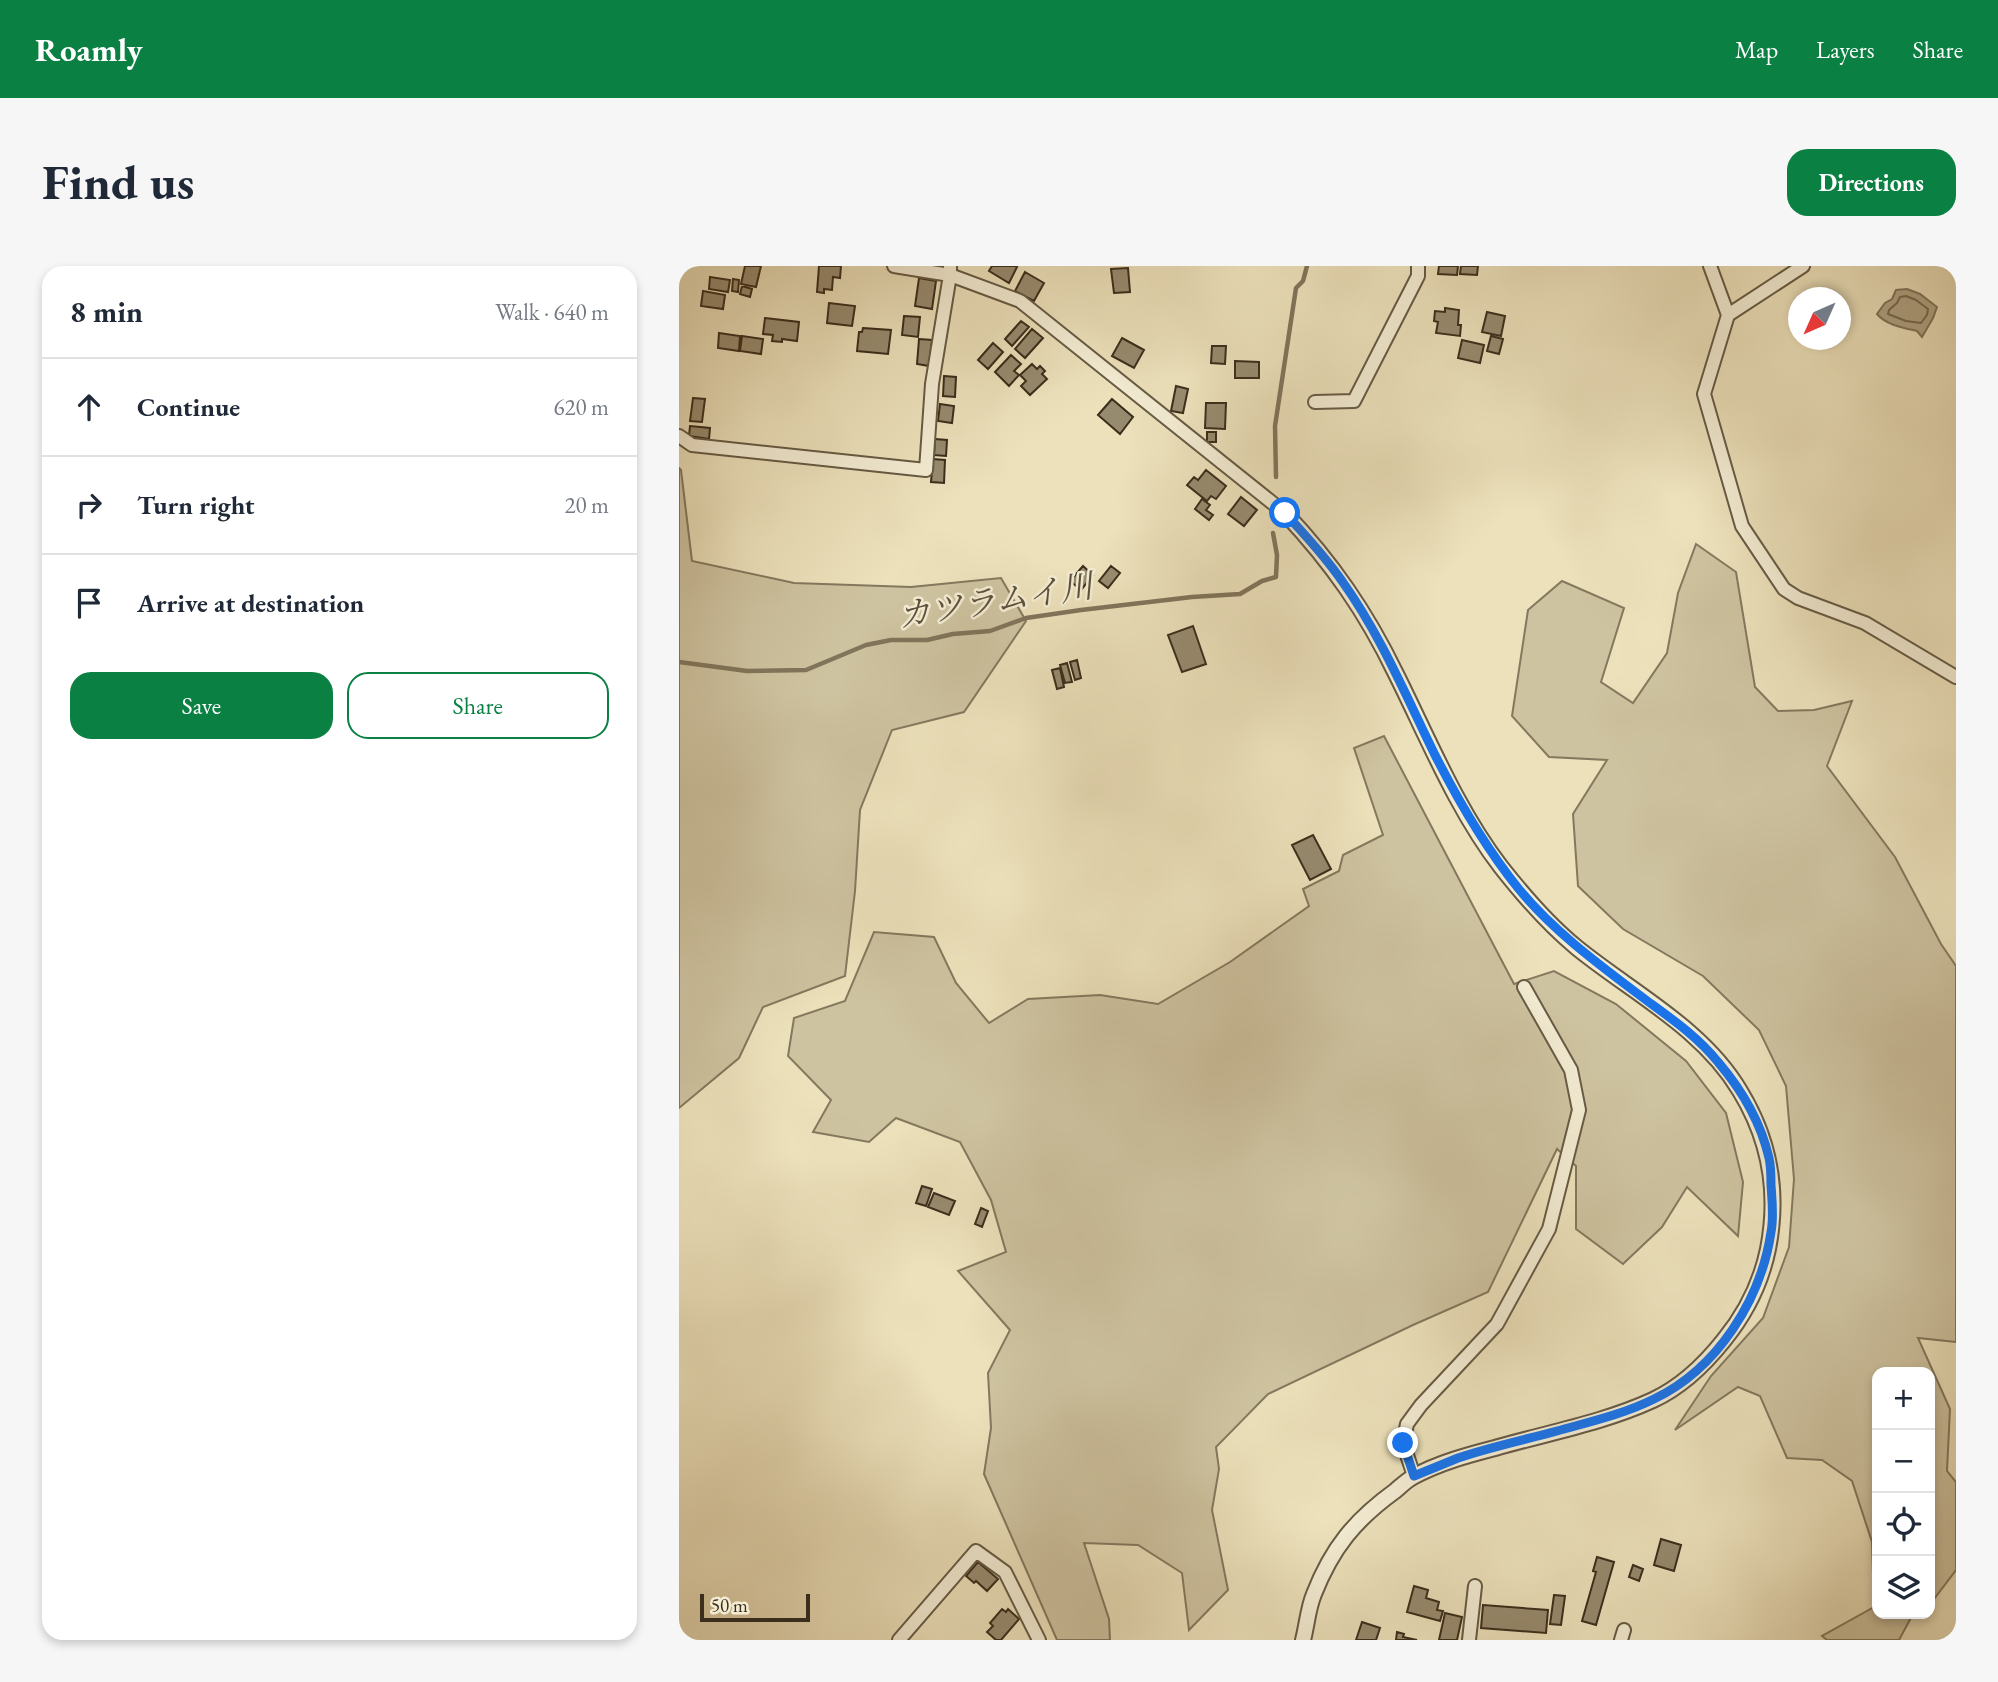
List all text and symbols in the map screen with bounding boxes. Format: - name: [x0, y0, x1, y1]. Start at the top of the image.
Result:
- text: Roamly: [35, 28, 143, 71]
- text: Map: [1735, 34, 1778, 65]
- text: Layers: [1816, 34, 1875, 65]
- text: Share: [1913, 34, 1963, 65]
- button: Directions: [1787, 149, 1956, 216]
- text: Find us: [42, 150, 194, 214]
- north arrow: [1788, 287, 1851, 350]
- text: 8 min: [70, 292, 143, 331]
- text: Walk · 640 m: [495, 297, 609, 327]
- icon: ahead: [70, 388, 108, 426]
- text: Continue: [137, 390, 240, 424]
- text: 620 m: [553, 392, 609, 422]
- icon: right: [70, 486, 108, 524]
- text: Turn right: [137, 488, 255, 522]
- text: 20 m: [564, 490, 609, 520]
- route start: [1269, 497, 1300, 528]
- water label: カツラムイ川: [894, 563, 1099, 637]
- icon: arrive: [70, 584, 108, 622]
- text: Arrive at destination: [137, 586, 364, 620]
- button: Save: [70, 672, 333, 739]
- button: Share: [347, 672, 609, 739]
- map controls: [1872, 1367, 1935, 1619]
- button: +: [1872, 1367, 1935, 1430]
- route end: [1387, 1427, 1418, 1458]
- button: −: [1872, 1430, 1935, 1493]
- button: locate: [1872, 1493, 1935, 1556]
- button: layers: [1872, 1556, 1935, 1619]
- scale bar: [700, 1591, 810, 1623]
- text: 50 m: [711, 1593, 748, 1618]

